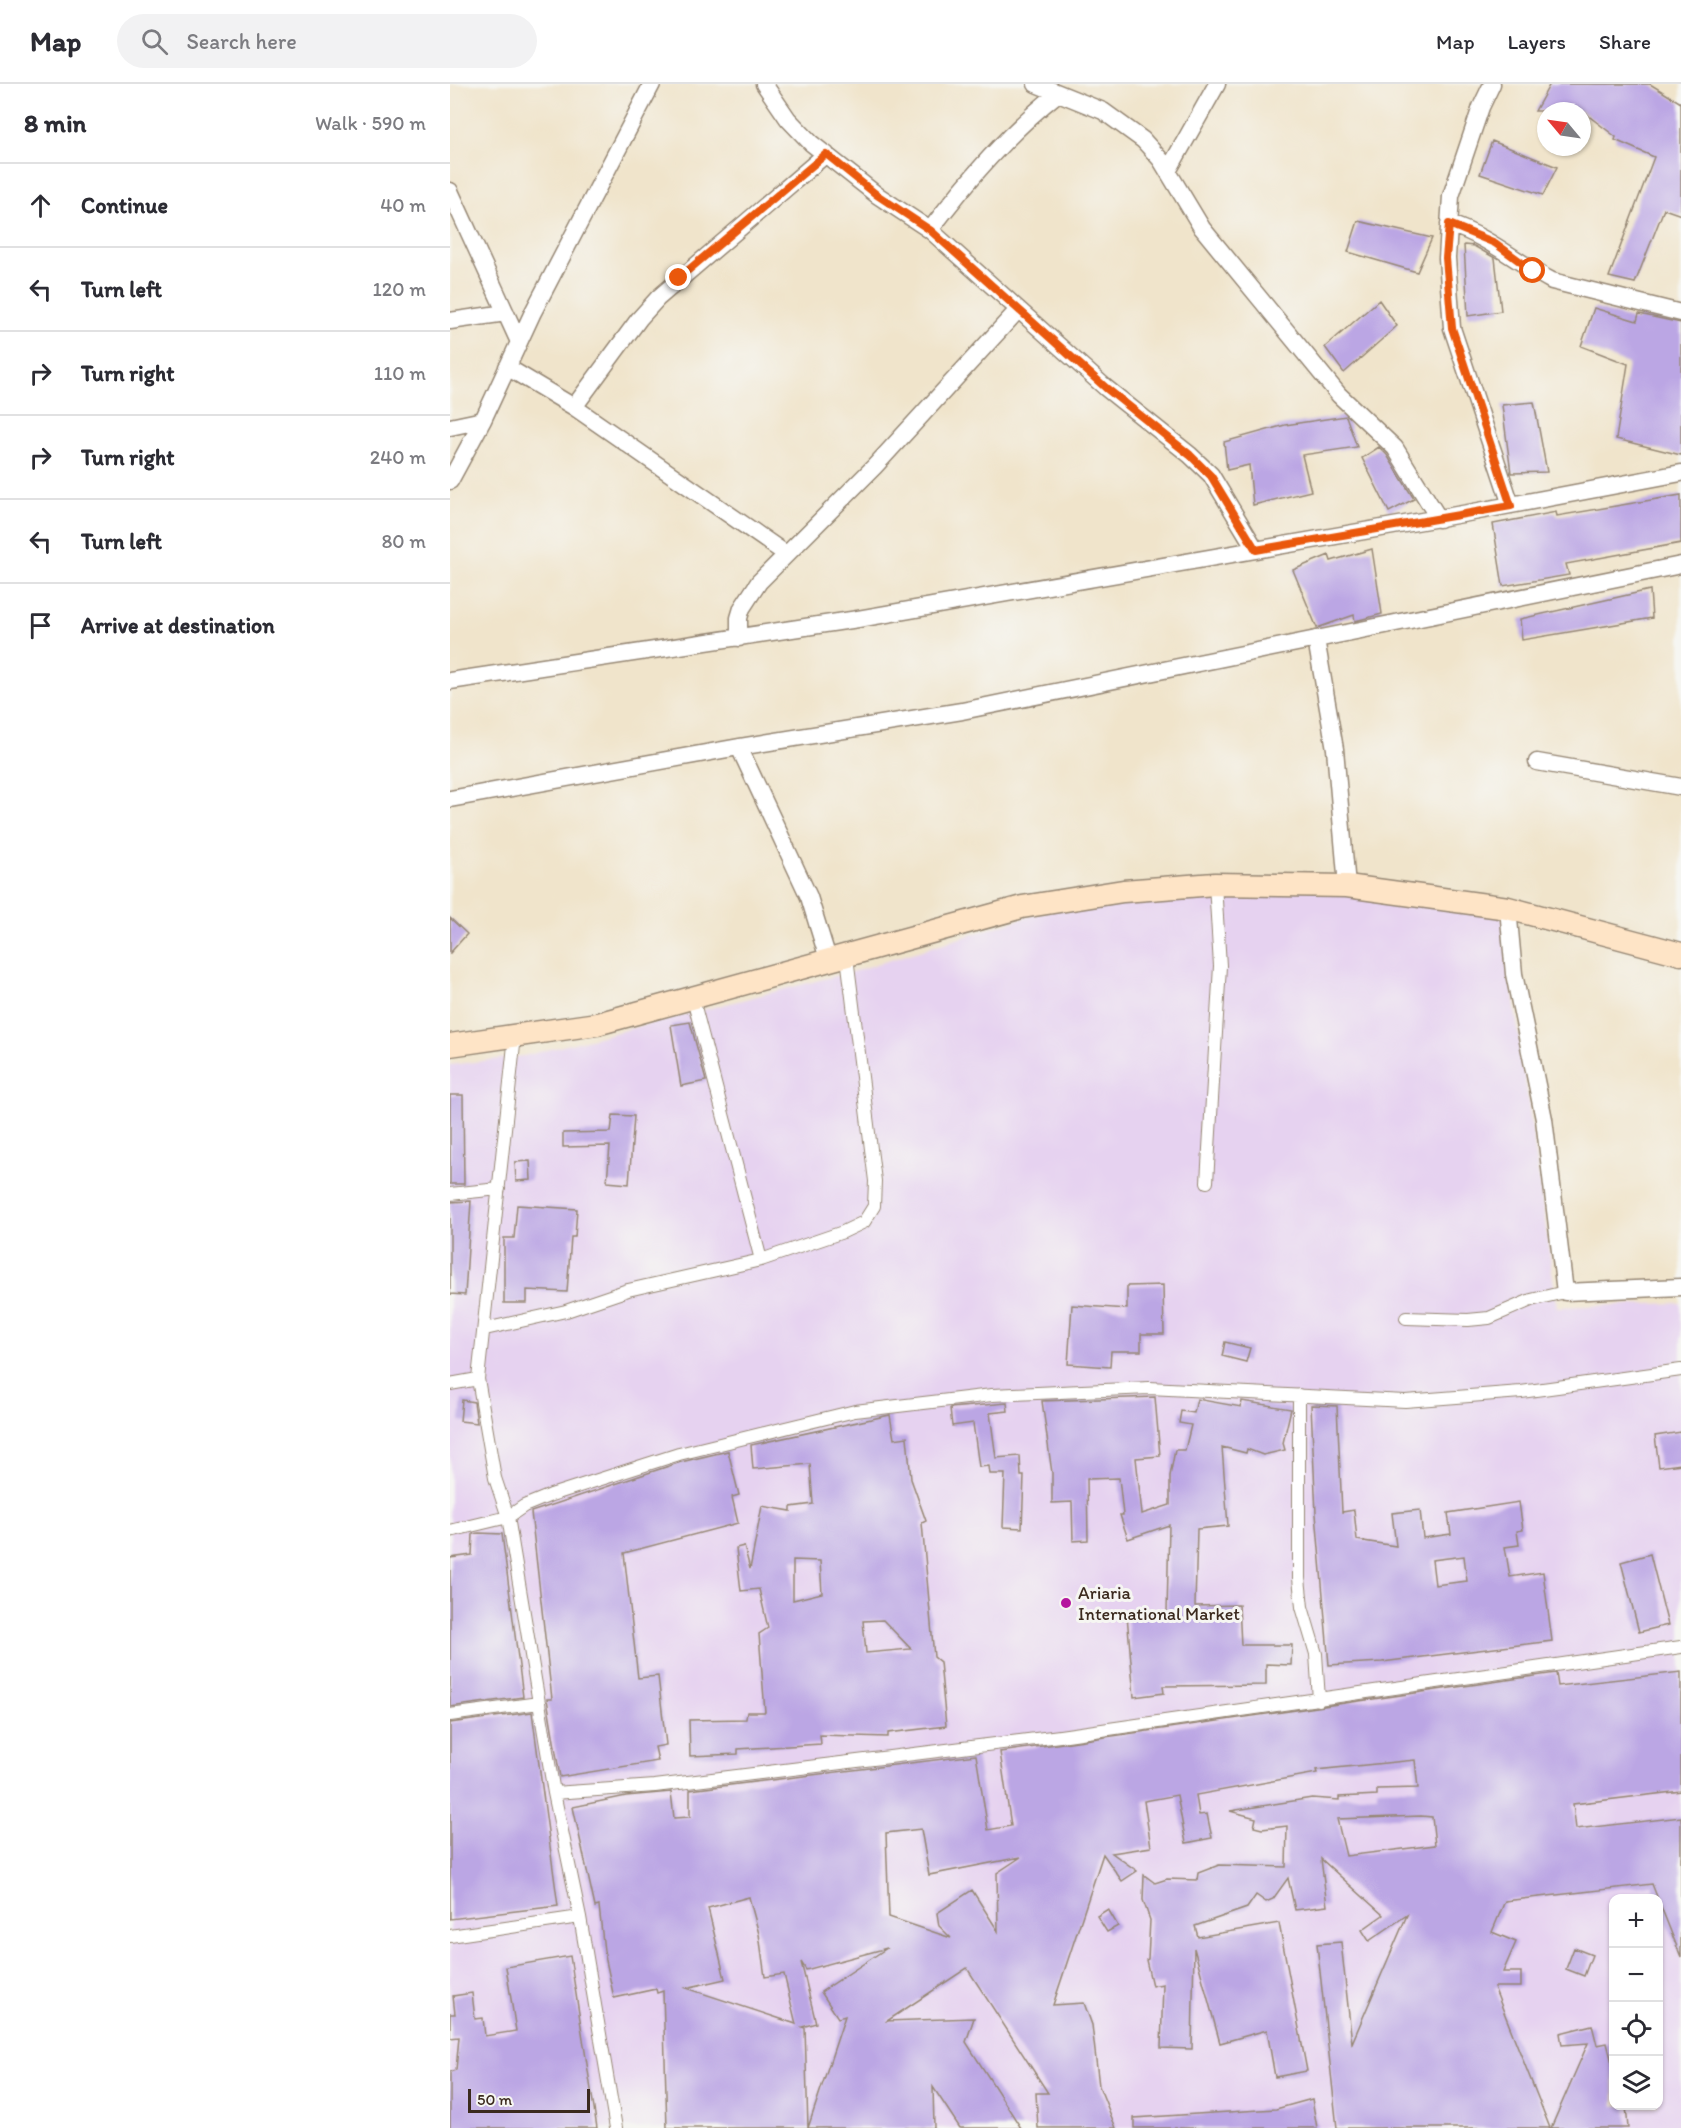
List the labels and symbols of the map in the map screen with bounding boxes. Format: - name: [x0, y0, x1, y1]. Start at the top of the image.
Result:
- north arrow: [1537, 102, 1591, 156]
- route start: [1519, 257, 1545, 283]
- route end: [665, 264, 691, 290]
- place label: Ariaria International Market: [1078, 1582, 1240, 1625]
- marker: Ariaria International Market: [1059, 1596, 1073, 1610]
- scale bar: [468, 2086, 590, 2114]

